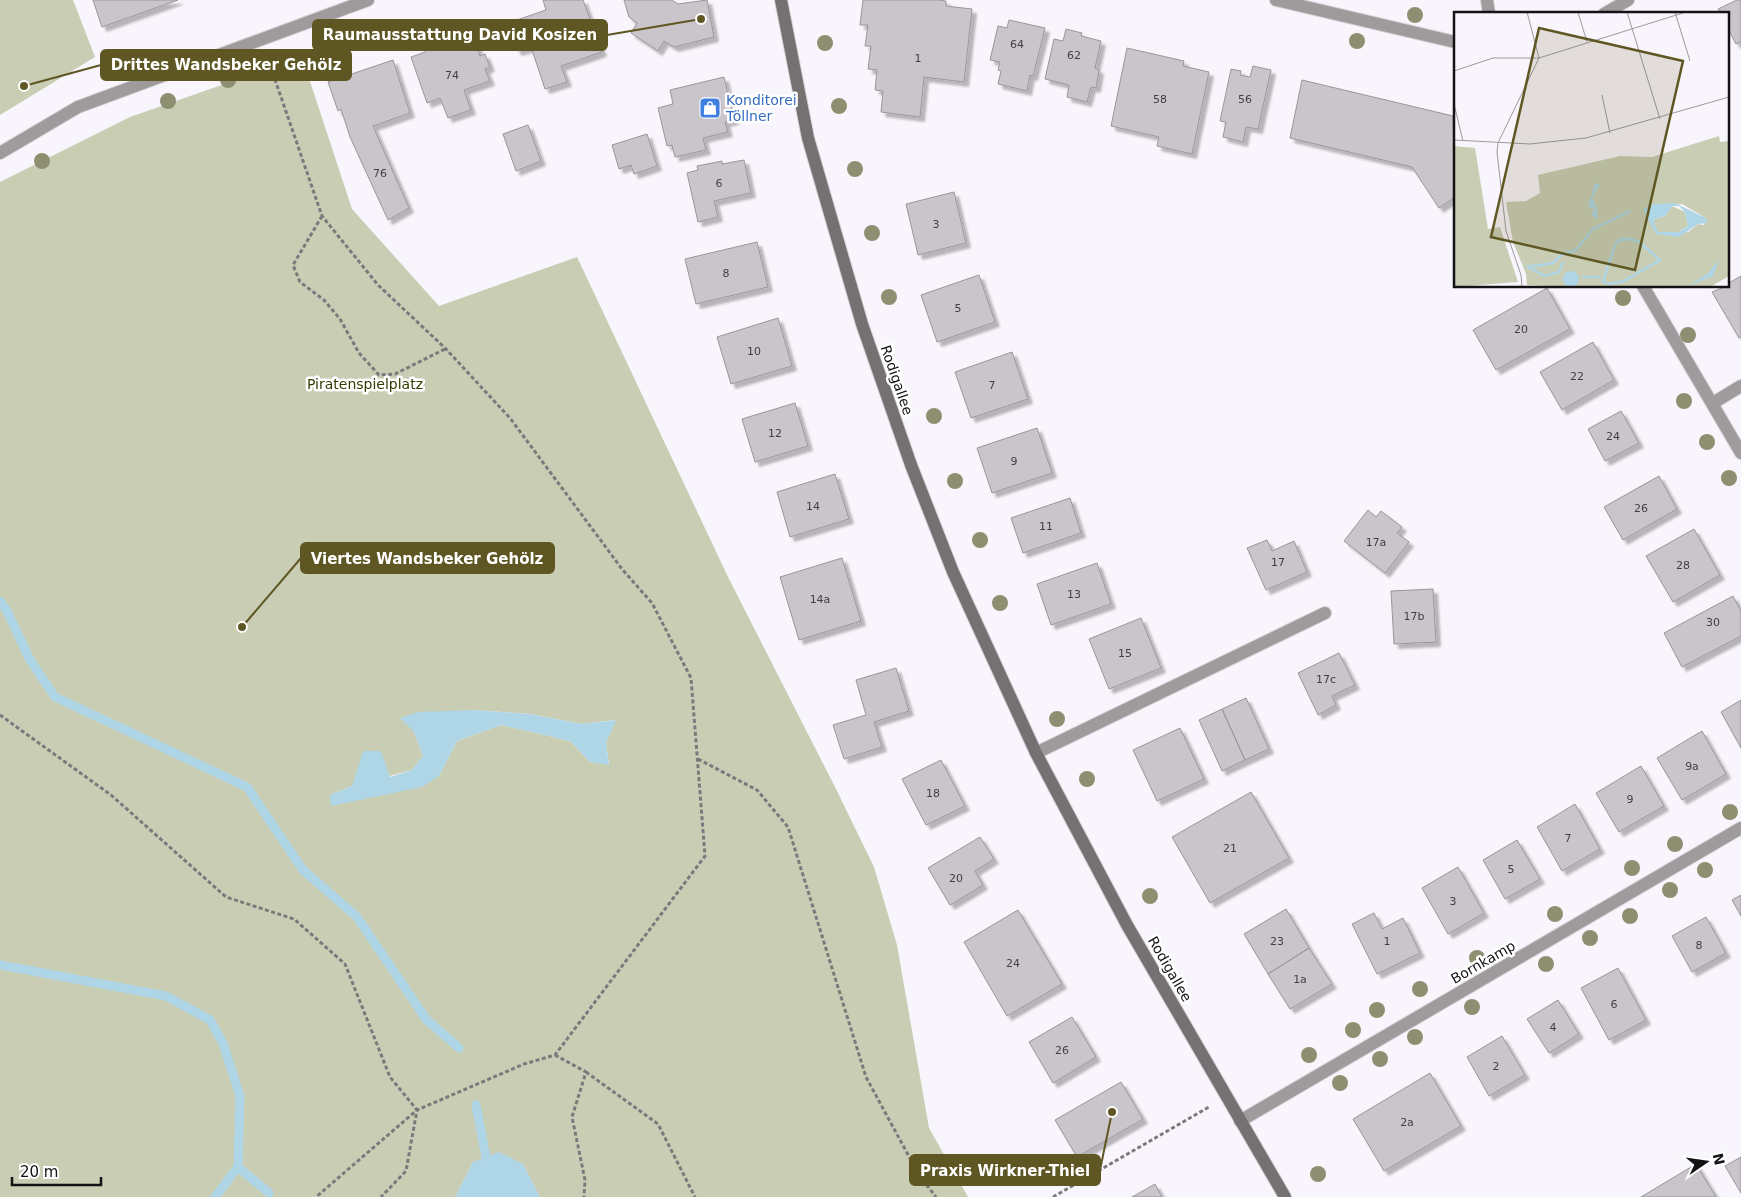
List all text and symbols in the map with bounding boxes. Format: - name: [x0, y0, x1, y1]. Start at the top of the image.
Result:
- inset map: [1454, 12, 1728, 288]
- callout: Raumausstattung David Kosizen: [313, 20, 607, 50]
- text: Raumausstattung David Kosizen: [323, 26, 597, 44]
- house number: 64: [1010, 38, 1024, 51]
- house number: 62: [1067, 49, 1081, 62]
- callout: Drittes Wandsbeker Gehölz: [101, 50, 351, 80]
- house number: 1: [915, 52, 922, 65]
- text: Drittes Wandsbeker Gehölz: [111, 56, 342, 74]
- house number: 74: [445, 69, 459, 82]
- place label: Konditorei Töllner: [725, 92, 797, 124]
- house number: 58: [1153, 93, 1167, 106]
- house number: 56: [1238, 93, 1252, 106]
- shop icon: Konditorei Töllner: [698, 96, 722, 120]
- house number: 76: [373, 167, 387, 180]
- house number: 6: [716, 177, 723, 190]
- house number: 3: [933, 218, 940, 231]
- house number: 8: [723, 267, 730, 280]
- house number: 5: [955, 302, 962, 315]
- house number: 20: [1514, 323, 1528, 336]
- street label: Rodigallee: [878, 343, 916, 417]
- house number: 10: [747, 345, 761, 358]
- house number: 22: [1570, 370, 1584, 383]
- park label: Piratenspielplatz: [307, 376, 423, 392]
- house number: 7: [989, 379, 996, 392]
- house number: 12: [768, 427, 782, 440]
- house number: 24: [1606, 430, 1620, 443]
- house number: 9: [1011, 455, 1018, 468]
- house number: 14: [806, 500, 820, 513]
- house number: 26: [1634, 502, 1648, 515]
- house number: 11: [1039, 520, 1053, 533]
- house number: 17a: [1366, 536, 1386, 549]
- callout: Viertes Wandsbeker Gehölz: [301, 543, 554, 573]
- text: Viertes Wandsbeker Gehölz: [311, 550, 544, 568]
- house number: 17: [1271, 556, 1285, 569]
- house number: 28: [1676, 559, 1690, 572]
- house number: 13: [1067, 588, 1081, 601]
- house number: 14a: [810, 593, 830, 606]
- house number: 17b: [1404, 610, 1425, 623]
- house number: 30: [1706, 616, 1720, 629]
- house number: 15: [1118, 647, 1132, 660]
- house number: 17c: [1316, 673, 1336, 686]
- house number: 9a: [1685, 760, 1699, 773]
- house number: 18: [926, 787, 940, 800]
- house number: 9: [1627, 793, 1634, 806]
- house number: 7: [1565, 832, 1572, 845]
- house number: 21: [1223, 842, 1237, 855]
- house number: 5: [1508, 863, 1515, 876]
- house number: 20: [949, 872, 963, 885]
- house number: 3: [1450, 895, 1457, 908]
- street label: Rodigallee: [1145, 933, 1195, 1005]
- house number: 23: [1270, 935, 1284, 948]
- house number: 1: [1384, 935, 1391, 948]
- street label: Bornkamp: [1448, 937, 1518, 987]
- house number: 8: [1696, 939, 1703, 952]
- house number: 24: [1006, 957, 1020, 970]
- house number: 1a: [1293, 973, 1307, 986]
- house number: 6: [1611, 998, 1618, 1011]
- house number: 4: [1550, 1021, 1557, 1034]
- house number: 26: [1055, 1044, 1069, 1057]
- house number: 2: [1493, 1060, 1500, 1073]
- house number: 2a: [1400, 1116, 1414, 1129]
- north arrow: [1681, 1137, 1731, 1187]
- text: N: [1710, 1152, 1728, 1167]
- scale bar: [12, 1154, 101, 1186]
- callout: Praxis Wirkner-Thiel: [910, 1155, 1100, 1185]
- text: Praxis Wirkner-Thiel: [920, 1162, 1090, 1180]
- text: 20 m: [20, 1163, 58, 1181]

